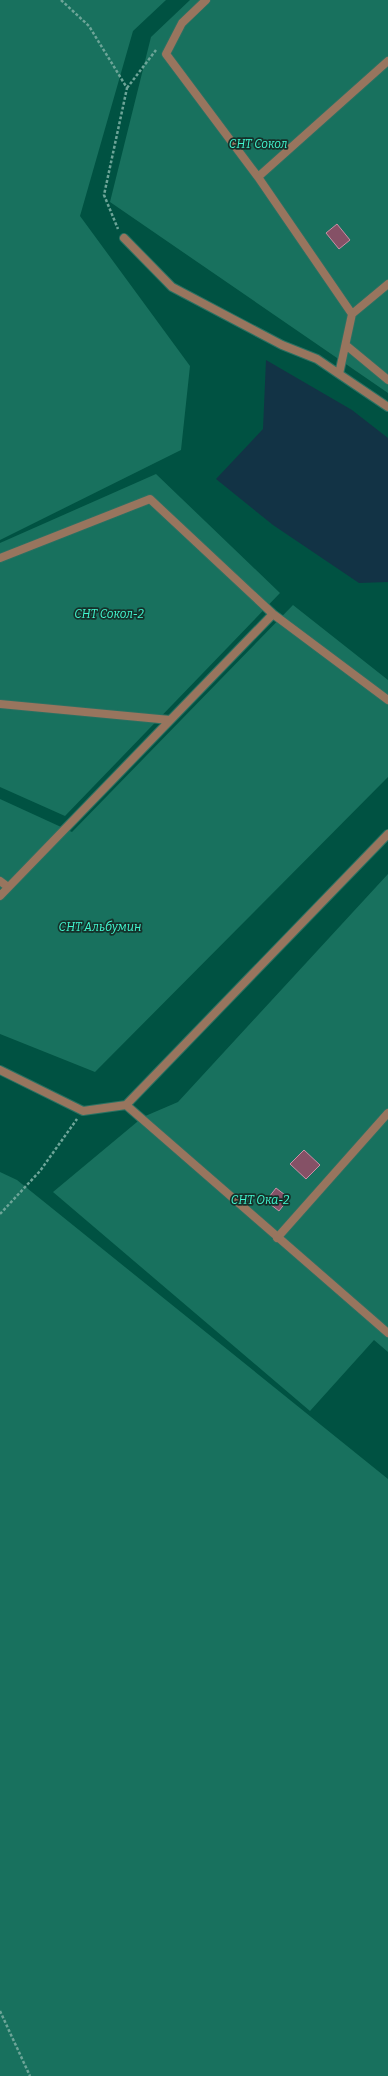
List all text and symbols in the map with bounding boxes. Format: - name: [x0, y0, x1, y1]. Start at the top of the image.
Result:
- park label: СНТ Сокол: [229, 137, 287, 151]
- park label: СНТ Сокол-2: [74, 607, 144, 621]
- park label: СНТ Альбумин: [58, 920, 142, 934]
- park label: СНТ Ока-2: [231, 1193, 290, 1207]

